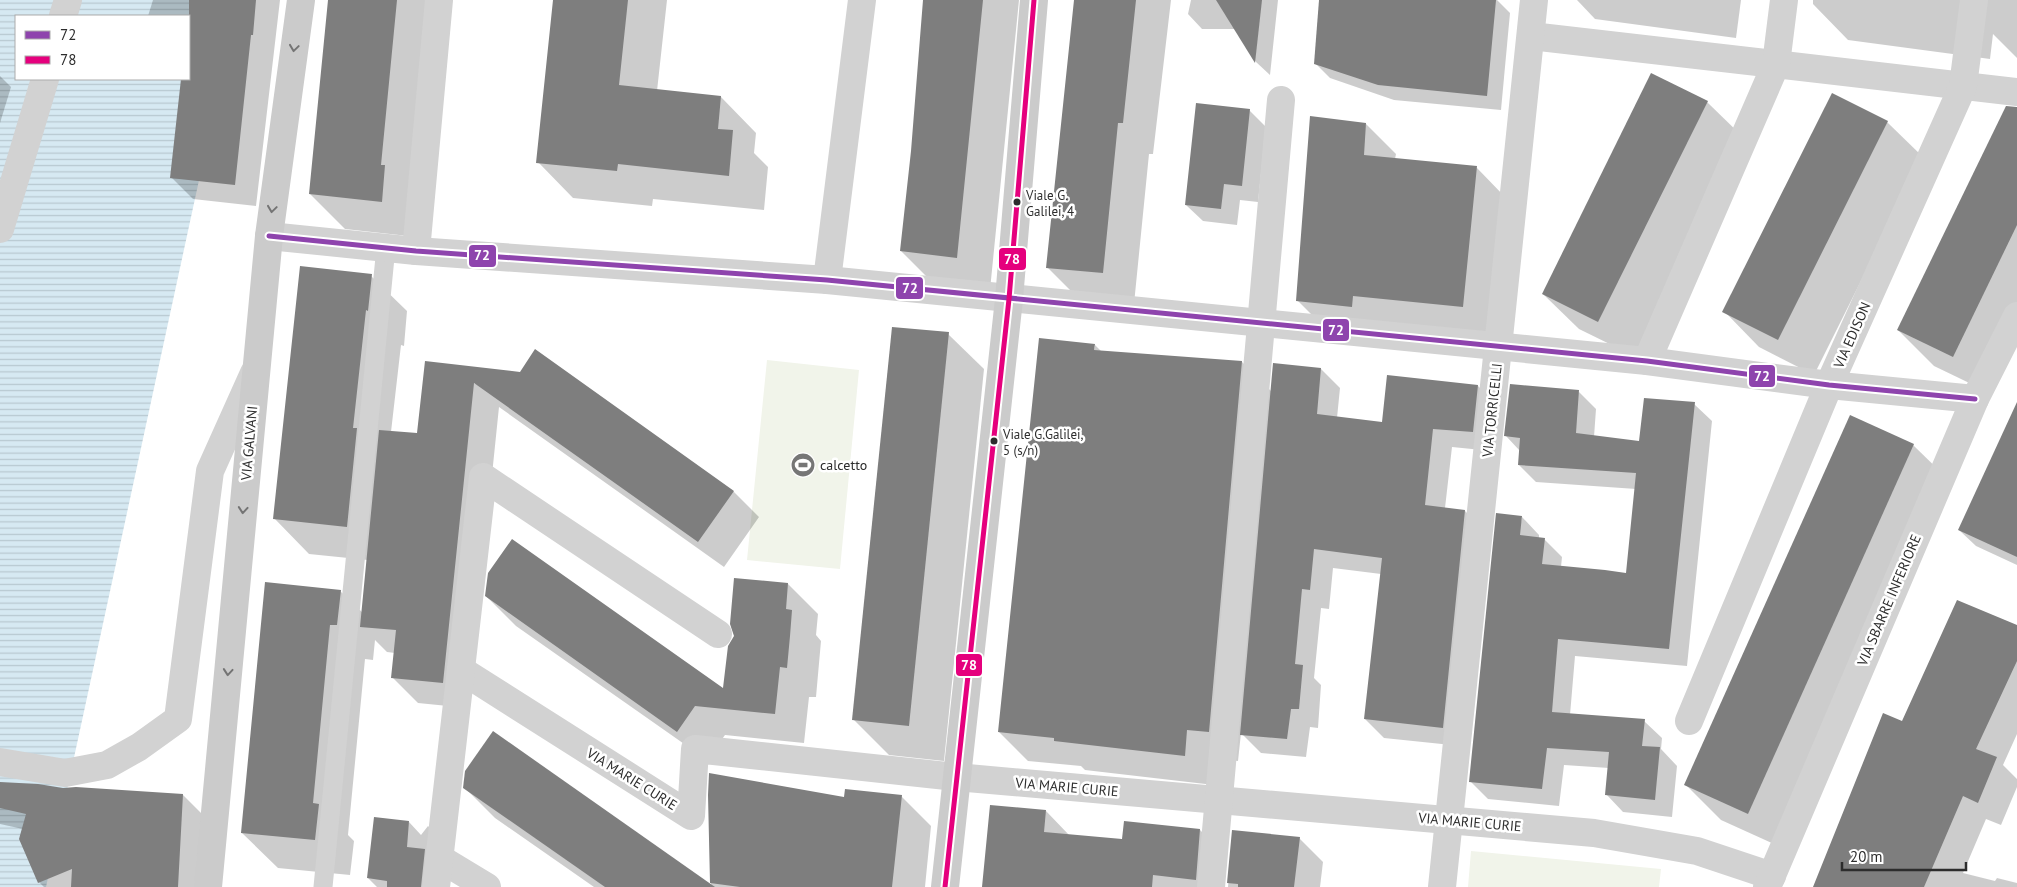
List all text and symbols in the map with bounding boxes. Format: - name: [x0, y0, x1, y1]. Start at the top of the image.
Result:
- legend: [15, 15, 190, 80]
- text: 72: [60, 25, 76, 44]
- one-way arrow: [290, 44, 300, 53]
- text: 78: [60, 50, 76, 69]
- place label: Viale G. Galilei, 4: [1025, 187, 1074, 220]
- marker: Viale G. Galilei, 4: [1012, 197, 1022, 207]
- one-way arrow: [268, 205, 278, 214]
- line badge: 72: [468, 244, 497, 268]
- text: 72: [474, 246, 490, 264]
- line badge: 78: [998, 247, 1027, 271]
- text: 78: [1004, 250, 1020, 268]
- line badge: 72: [895, 276, 924, 300]
- text: 72: [902, 279, 918, 297]
- street label: VIA EDISON: [1829, 299, 1875, 372]
- line badge: 72: [1322, 318, 1350, 342]
- text: 72: [1328, 321, 1344, 339]
- street label: VIA TORRICELLI: [1478, 362, 1506, 459]
- line badge: 72: [1748, 364, 1776, 388]
- text: 72: [1754, 367, 1770, 385]
- street label: VIA GALVANI: [237, 405, 261, 482]
- place label: Viale G.Galilei, 5 (s/n): [1002, 426, 1083, 459]
- marker: Viale G.Galilei, 5 (s/n): [989, 436, 999, 446]
- sports icon: calcetto: [790, 452, 816, 478]
- place label: calcetto: [820, 456, 867, 474]
- one-way arrow: [238, 507, 249, 515]
- street label: VIA SBARRE INFERIORE: [1853, 532, 1925, 669]
- line badge: 78: [955, 653, 983, 677]
- text: 78: [961, 656, 977, 674]
- one-way arrow: [223, 668, 234, 676]
- street label: VIA MARIE CURIE: [583, 743, 681, 814]
- street label: VIA MARIE CURIE: [1014, 773, 1119, 800]
- street label: VIA MARIE CURIE: [1417, 808, 1522, 835]
- scale bar: [1842, 840, 1966, 872]
- text: 20 m: [1850, 847, 1883, 866]

